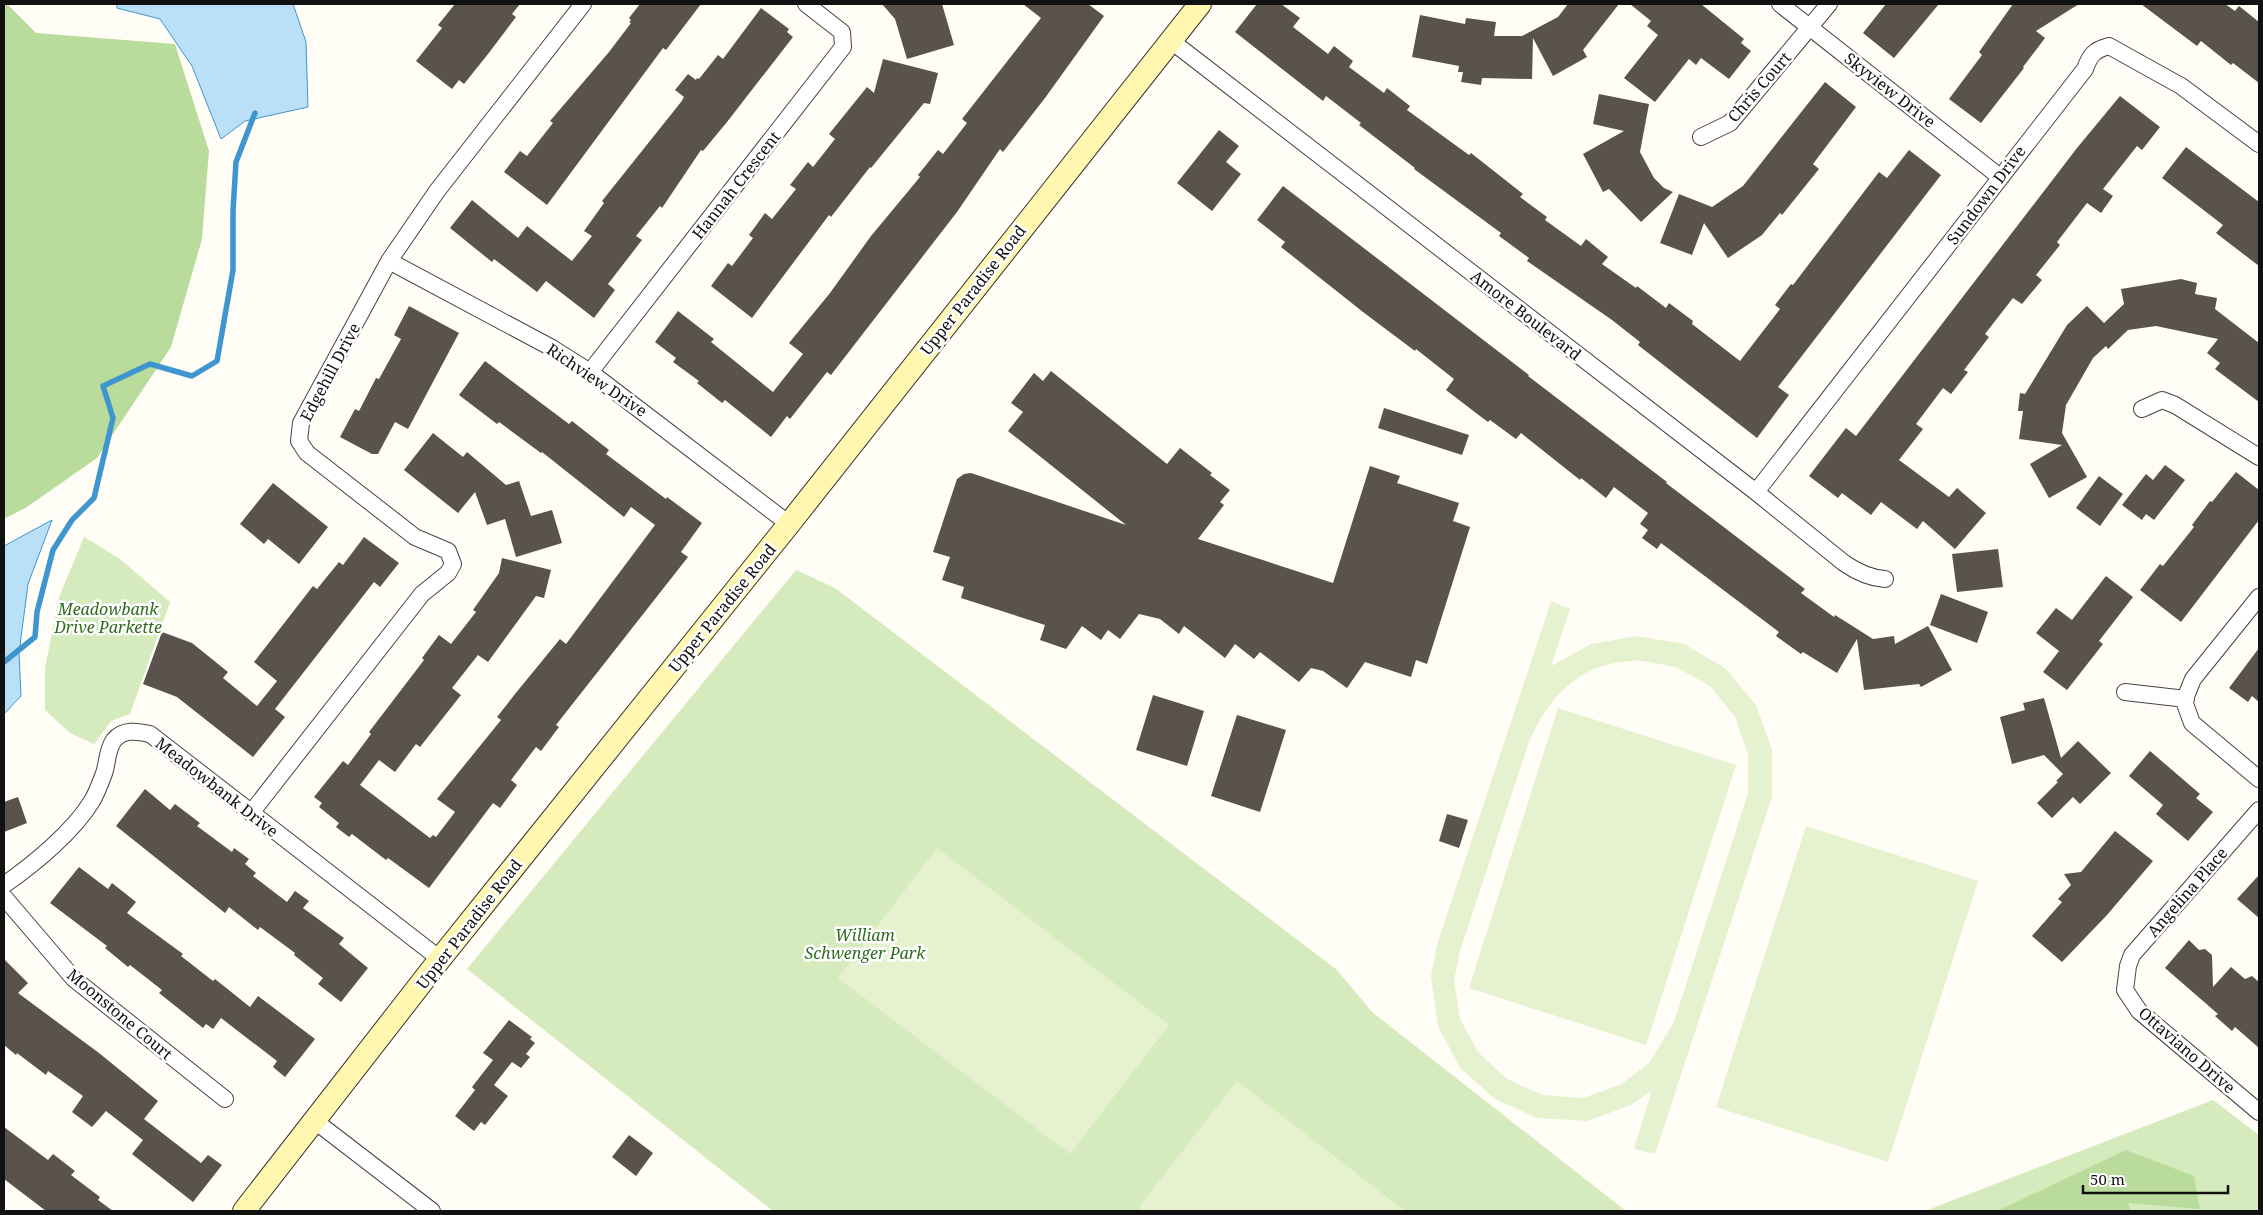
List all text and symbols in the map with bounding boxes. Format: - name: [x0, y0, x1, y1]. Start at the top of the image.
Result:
- street label: Chris Court: [1722, 47, 1796, 127]
- street label: Skyview Drive: [1840, 47, 1940, 133]
- street label: Hannah Crescent: [687, 126, 785, 243]
- street label: Sundown Drive: [1942, 141, 2030, 249]
- street label: Upper Paradise Road: [915, 220, 1031, 360]
- street label: Amore Boulevard: [1466, 265, 1586, 365]
- street label: Edgehill Drive: [295, 319, 365, 425]
- street label: Richview Drive: [542, 338, 652, 422]
- street label: Upper Paradise Road: [663, 539, 781, 677]
- park label: Meadowbank Drive Parkette: [53, 598, 162, 638]
- street label: Meadowbank Drive: [151, 732, 283, 842]
- street label: Angelina Place: [2142, 842, 2232, 942]
- street label: Upper Paradise Road: [411, 854, 527, 994]
- park label: William Schwenger Park: [805, 924, 926, 964]
- street label: Moonstone Court: [63, 963, 178, 1065]
- street label: Ottaviano Drive: [2134, 1002, 2240, 1098]
- scale bar: [2083, 1162, 2228, 1194]
- text: 50 m: [2090, 1169, 2125, 1189]

